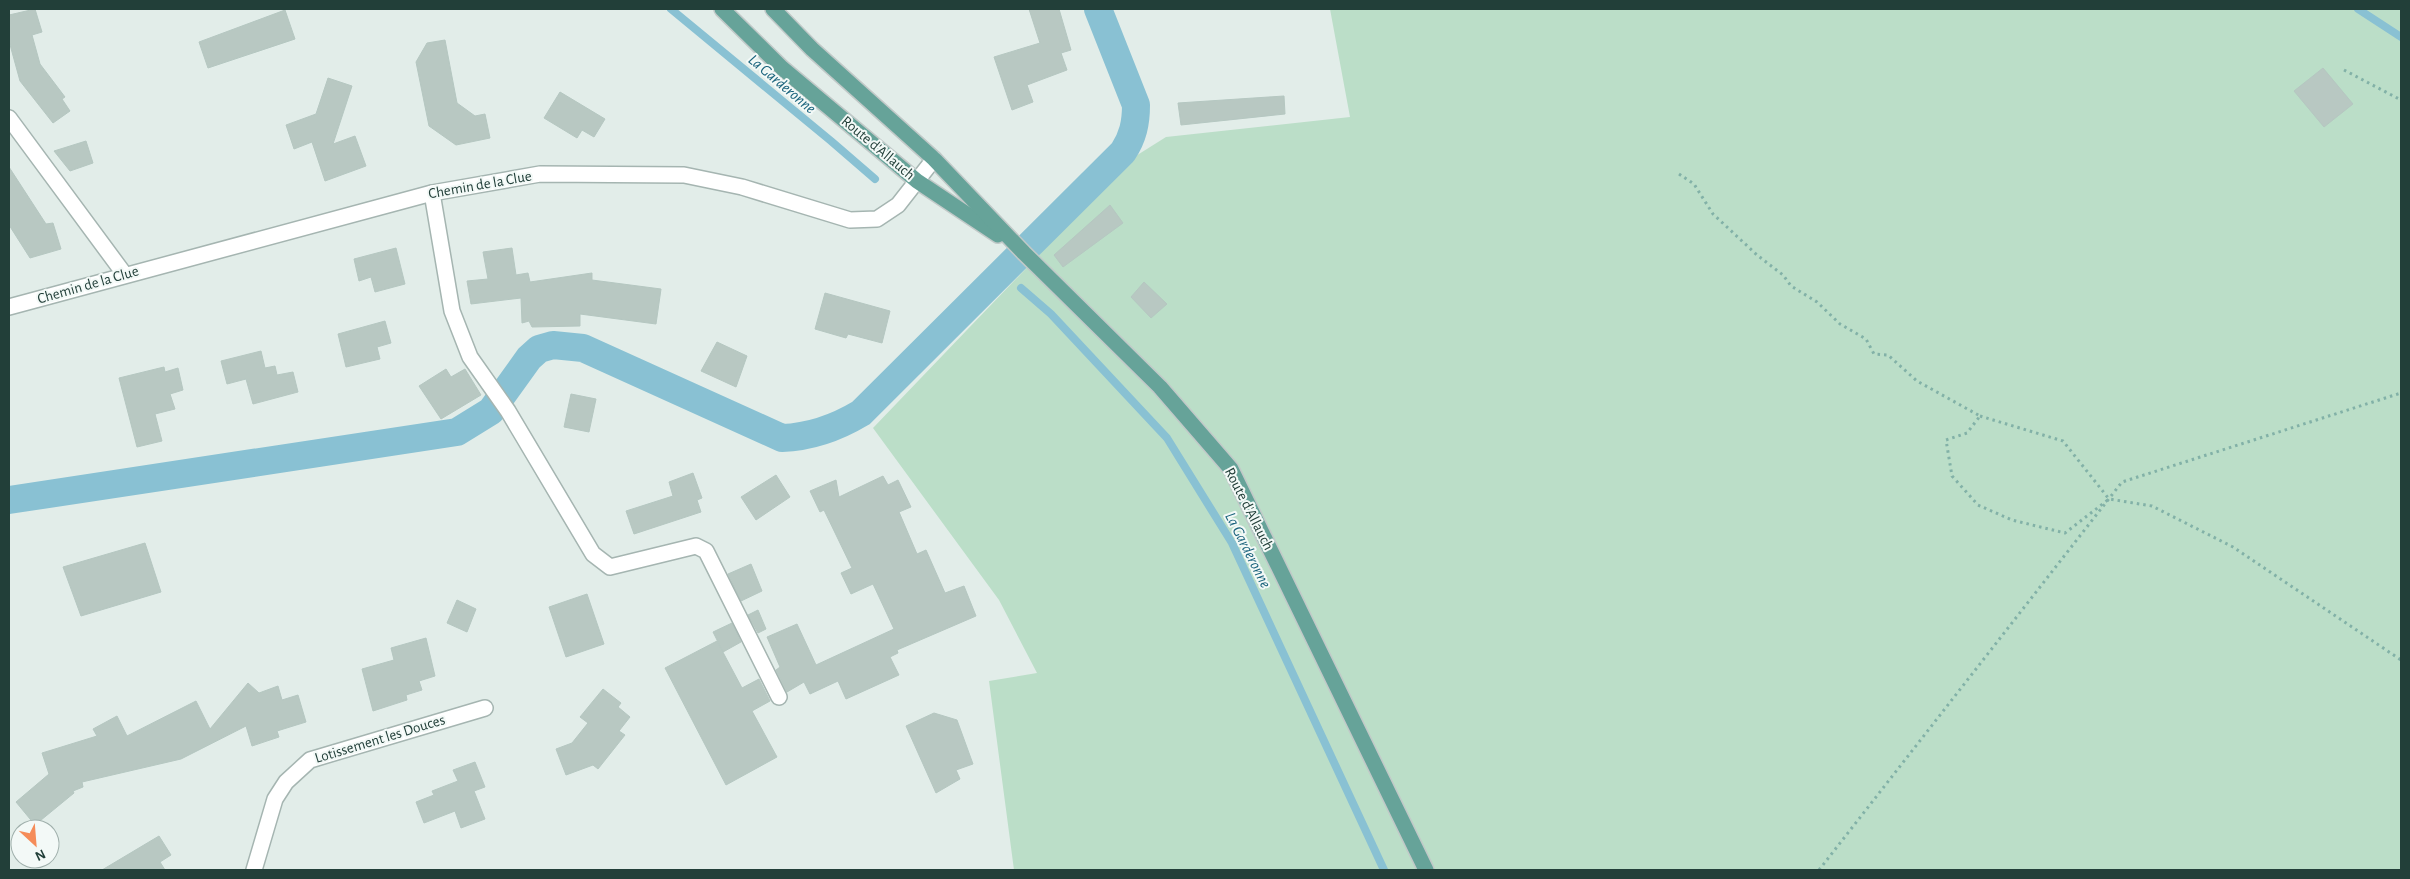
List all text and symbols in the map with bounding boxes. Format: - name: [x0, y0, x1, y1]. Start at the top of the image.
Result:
- water label: La Garderonne: [745, 51, 819, 117]
- street label: Route d'Allauch: [839, 113, 917, 183]
- street label: Chemin de la Clue: [427, 169, 533, 201]
- street label: Chemin de la Clue: [36, 263, 140, 307]
- street label: Route d'Allauch: [1222, 465, 1276, 553]
- water label: La Garderonne: [1222, 510, 1274, 590]
- street label: Lotissement les Douces: [313, 712, 447, 766]
- north arrow: [10, 819, 60, 869]
- text: N: [33, 846, 48, 863]

